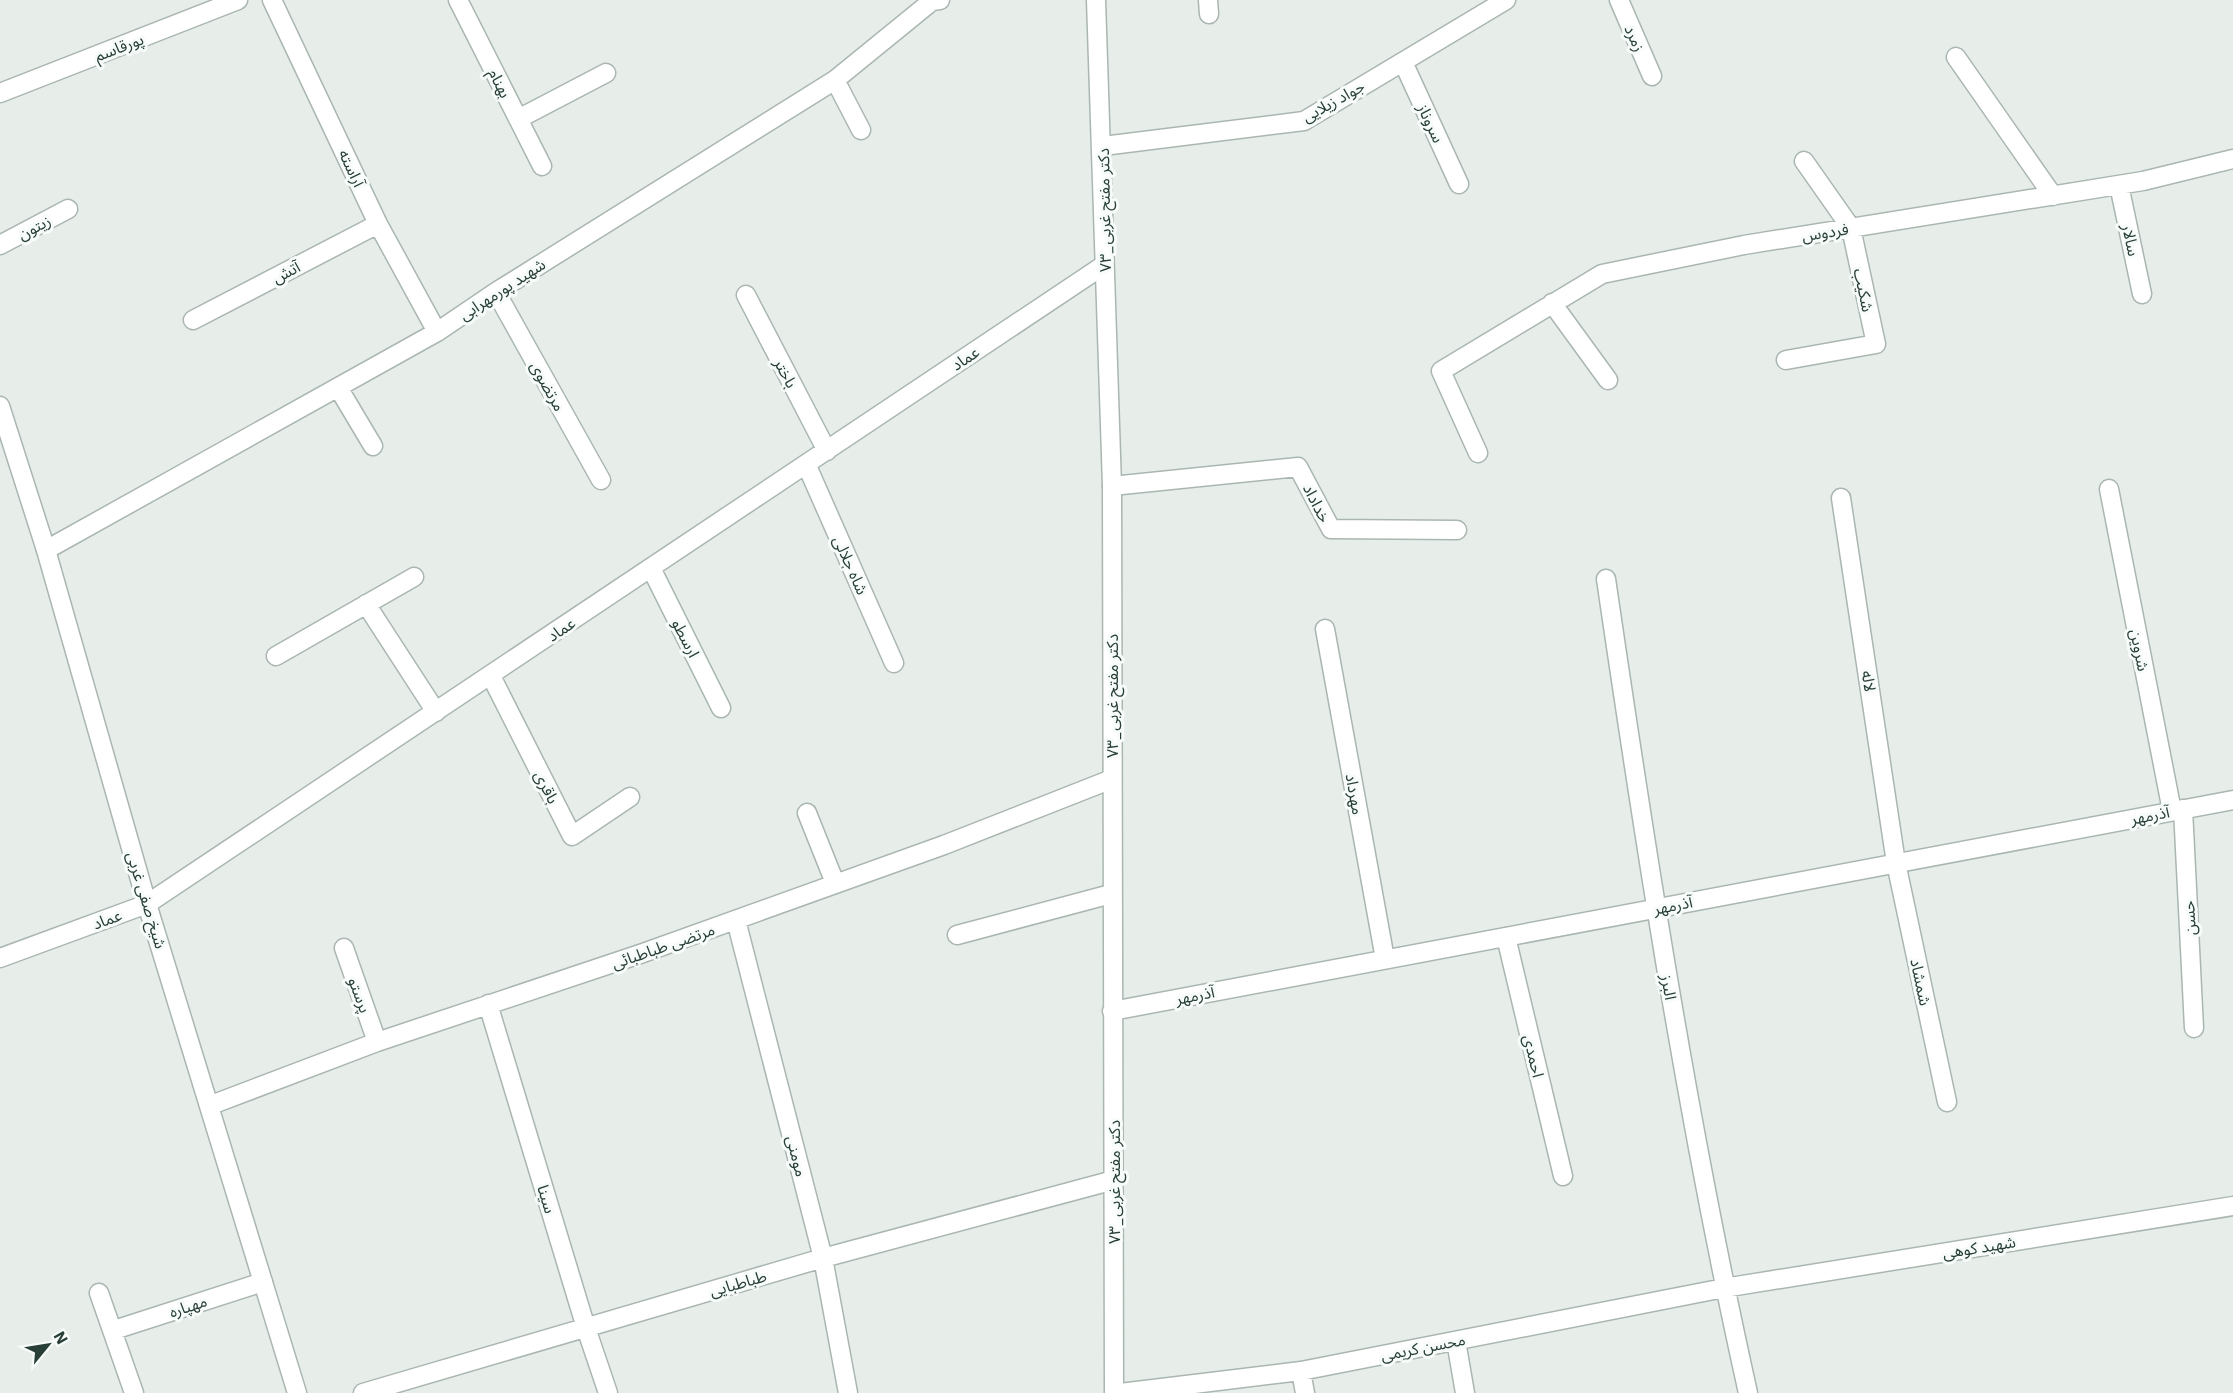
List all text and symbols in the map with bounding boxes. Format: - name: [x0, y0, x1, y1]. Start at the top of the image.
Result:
- street label: زمرد: [1620, 22, 1650, 54]
- street label: پورقاسم: [92, 29, 148, 68]
- street label: بهنام: [482, 65, 516, 102]
- street label: جواد زیلایی: [1298, 76, 1368, 126]
- street label: سروناز: [1413, 99, 1449, 146]
- street label: آراسته: [335, 146, 370, 191]
- street label: ۷۳_دکتر مفتح غربی: [1093, 148, 1118, 272]
- street label: زیتون: [14, 210, 54, 244]
- street label: فردوس: [1800, 218, 1850, 246]
- street label: سالار: [2118, 221, 2144, 258]
- street label: شهید پورمهرابی: [455, 254, 550, 325]
- street label: آتش: [269, 256, 305, 288]
- street label: شکیب: [1850, 266, 1878, 314]
- street label: عماد: [947, 341, 983, 375]
- street label: باختر: [769, 354, 802, 391]
- street label: مرتضوی: [526, 358, 570, 414]
- street label: خداداد: [1299, 480, 1335, 526]
- street label: شاه جلالی: [829, 532, 873, 598]
- street label: عماد: [543, 612, 579, 646]
- street label: ارسطو: [668, 615, 704, 661]
- street label: شروین: [2126, 627, 2154, 673]
- street label: ۷۳_دکتر مفتح غربی: [1102, 634, 1125, 758]
- street label: لاله: [1857, 669, 1881, 693]
- street label: باقری: [530, 767, 564, 807]
- street label: مهرداد: [1342, 772, 1368, 816]
- street label: آذرمهر: [2128, 801, 2173, 829]
- street label: شیخ صفی غربی: [120, 849, 171, 952]
- street label: آذرمهر: [1651, 891, 1696, 919]
- street label: حسن: [2178, 900, 2200, 936]
- street label: عماد: [90, 905, 124, 933]
- street label: مرتضی طباطبائی: [609, 919, 717, 973]
- street label: شمشاد: [1906, 957, 1936, 1007]
- street label: البرز: [1657, 972, 1681, 1001]
- street label: پرستو: [343, 974, 376, 1016]
- street label: آذرمهر: [1173, 981, 1218, 1009]
- street label: احمدی: [1519, 1033, 1549, 1079]
- street label: ۷۳_دکتر مفتح غربی: [1104, 1120, 1127, 1244]
- street label: مومنی: [782, 1133, 812, 1179]
- street label: سینا: [533, 1182, 561, 1216]
- street label: شهید کوهی: [1941, 1231, 2017, 1263]
- street label: طباطبایی: [707, 1265, 769, 1301]
- street label: مهپاره: [166, 1290, 210, 1323]
- north arrow: [18, 1315, 78, 1375]
- text: N: [49, 1327, 73, 1348]
- street label: محسن کریمی: [1379, 1329, 1467, 1365]

